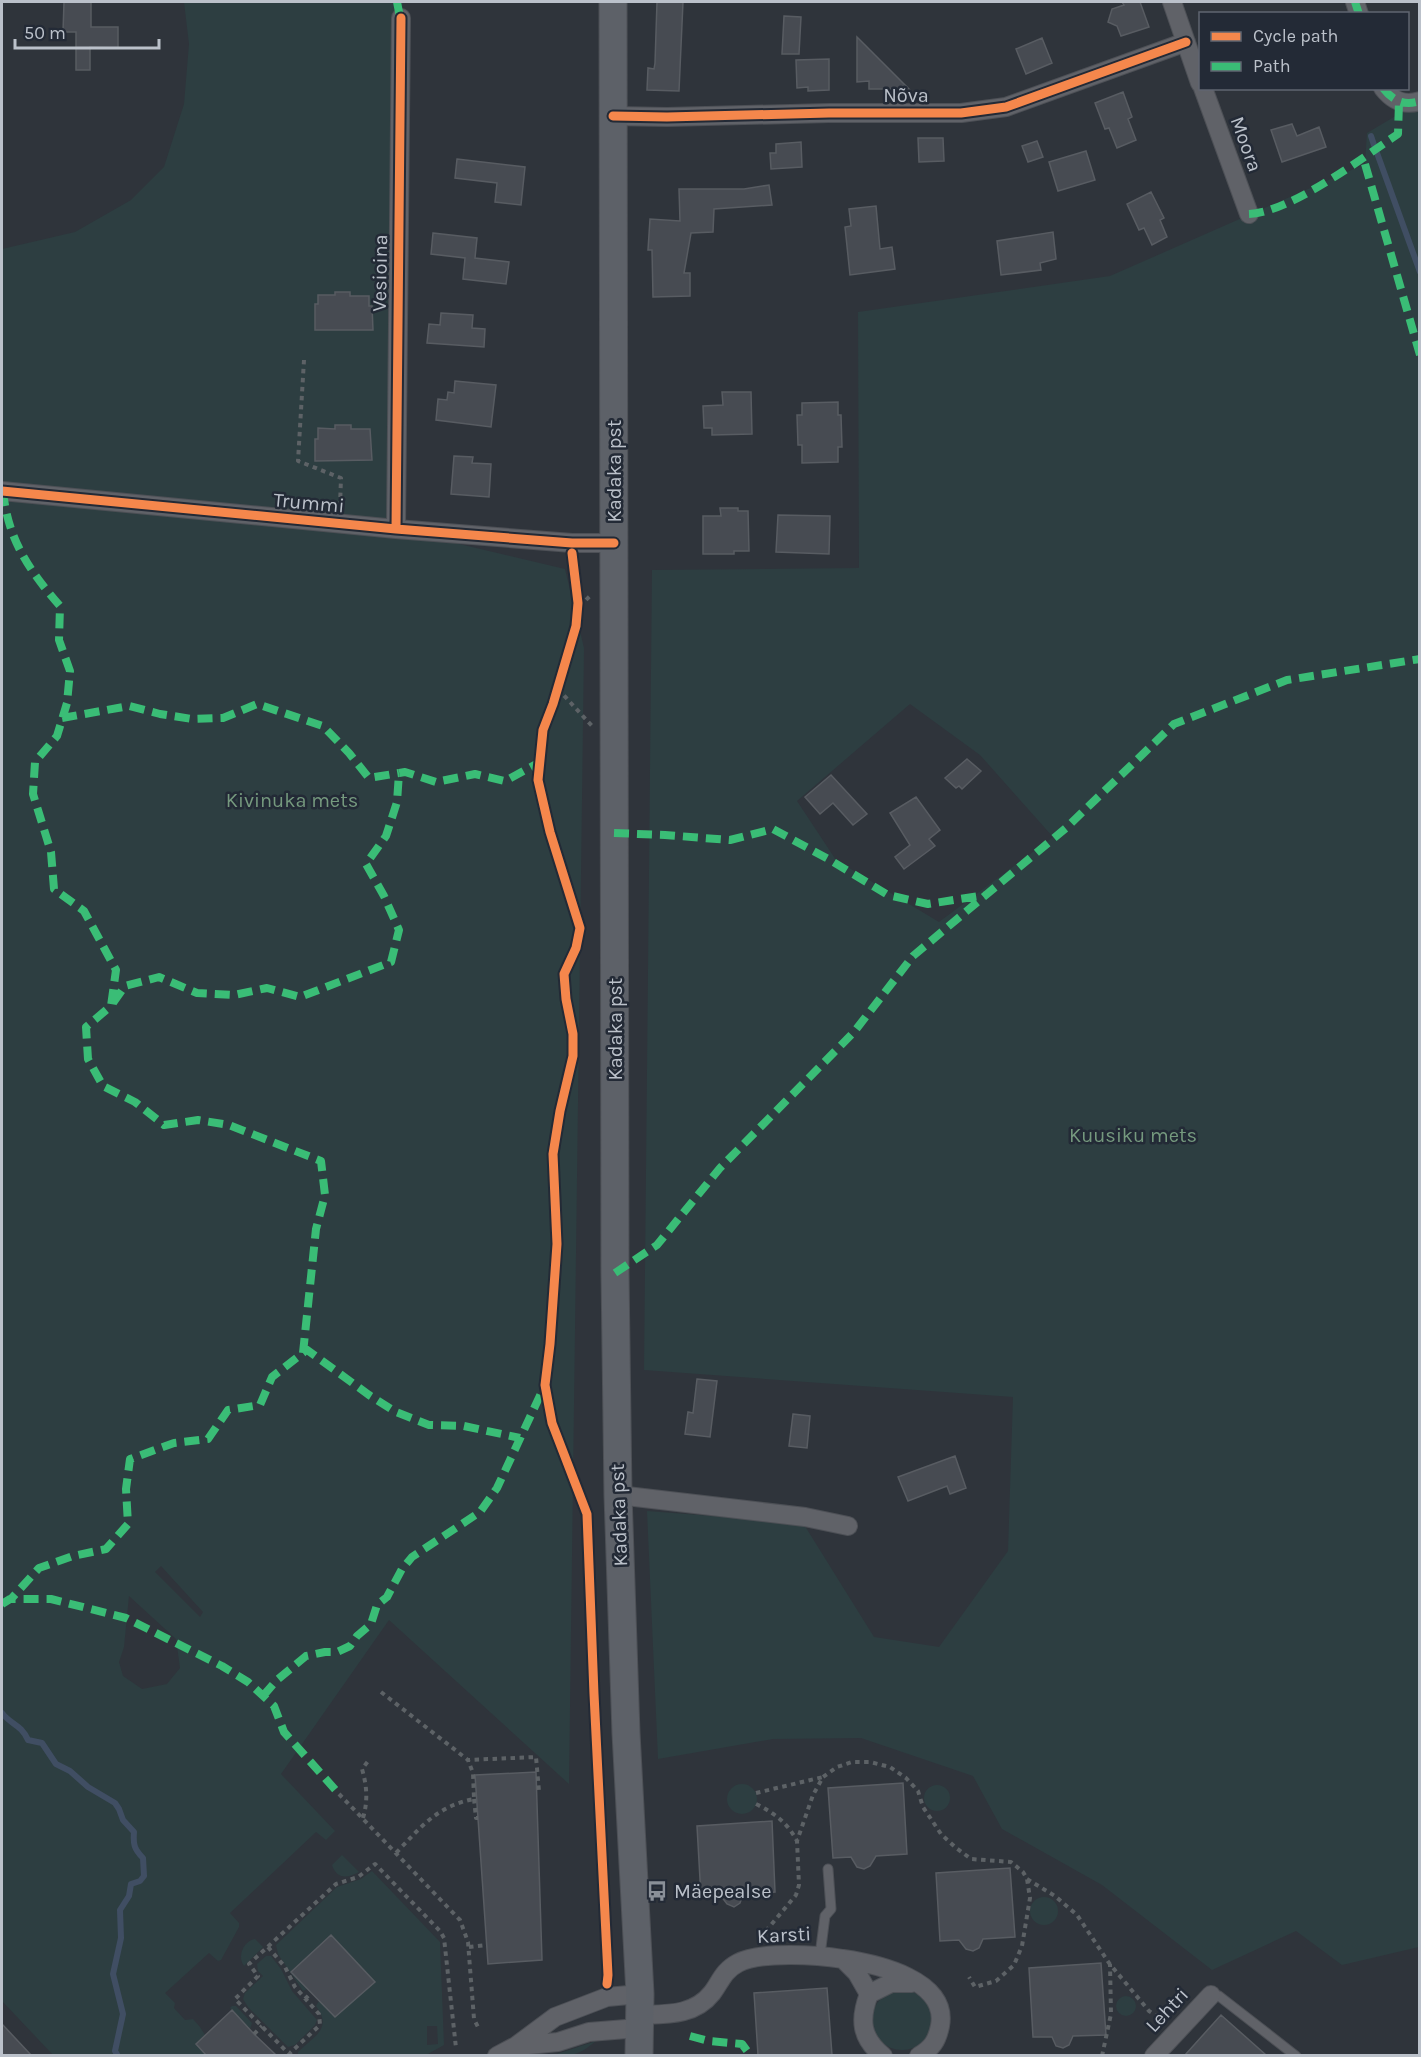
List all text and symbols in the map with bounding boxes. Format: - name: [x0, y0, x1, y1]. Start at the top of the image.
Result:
- scale bar: [15, 12, 159, 50]
- legend: [1199, 12, 1409, 90]
- text: 50 m: [24, 22, 66, 44]
- text: Cycle path: [1253, 25, 1338, 47]
- text: Path: [1253, 55, 1291, 77]
- street label: Nõva: [883, 84, 929, 107]
- street label: Moora: [1225, 113, 1267, 175]
- street label: Vesioina: [368, 234, 392, 312]
- street label: Kadaka pst: [603, 419, 626, 522]
- street label: Trummi: [272, 488, 346, 518]
- park label: Kivinuka mets: [226, 789, 358, 812]
- street label: Kadaka pst: [604, 977, 627, 1080]
- park label: Kuusiku mets: [1069, 1124, 1197, 1147]
- street label: Kadaka pst: [606, 1463, 632, 1567]
- bus stop icon: Mäepealse: [645, 1879, 669, 1903]
- place label: Mäepealse: [674, 1880, 772, 1903]
- street label: Karsti: [756, 1922, 812, 1948]
- street label: Lehtri: [1141, 1983, 1193, 2037]

